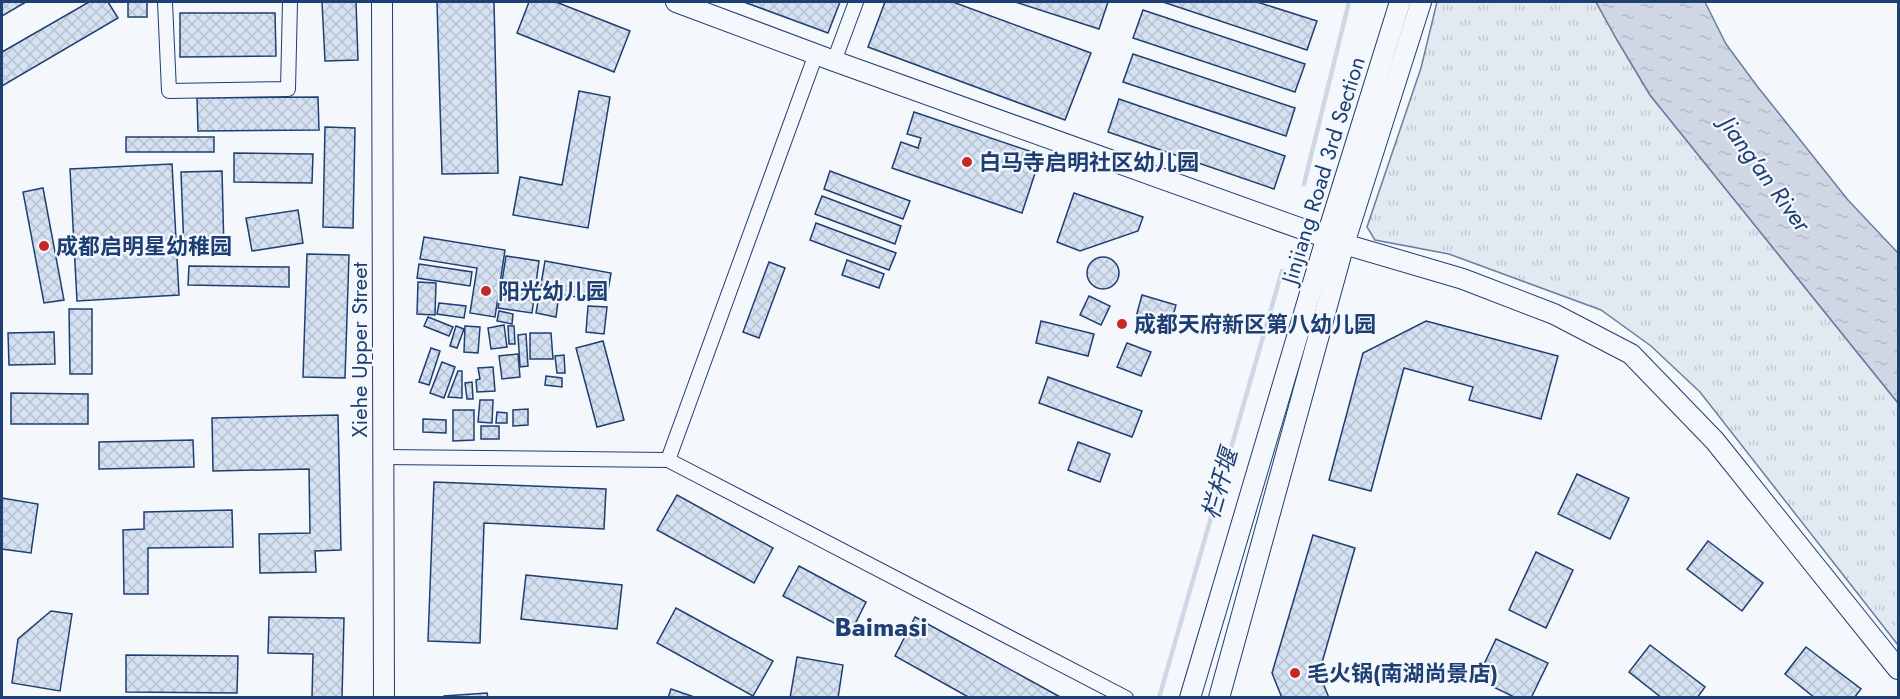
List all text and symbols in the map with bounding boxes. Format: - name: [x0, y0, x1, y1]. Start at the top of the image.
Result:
- street label: Jinjiang Road 3rd Section: [1272, 52, 1373, 291]
- water label: Jiang'an River: [1709, 105, 1821, 240]
- place label: 白马寺启明社区幼儿园: [979, 146, 1199, 178]
- marker: 白马寺启明社区幼儿园: [960, 155, 974, 169]
- place label: 成都启明星幼稚园: [56, 230, 232, 262]
- marker: 成都启明星幼稚园: [37, 239, 51, 253]
- street label: Xiehe Upper Street: [343, 262, 375, 438]
- place label: 阳光幼儿园: [498, 275, 608, 307]
- marker: 阳光幼儿园: [479, 284, 493, 298]
- place label: 成都天府新区第八幼儿园: [1134, 308, 1376, 340]
- marker: 成都天府新区第八幼儿园: [1115, 317, 1129, 331]
- water label: 栏杆堰: [1193, 441, 1247, 523]
- district label: Baimasi: [835, 608, 927, 646]
- place label: 毛火锅(南湖尚景店): [1307, 657, 1498, 689]
- marker: 毛火锅(南湖尚景店): [1288, 666, 1302, 680]

